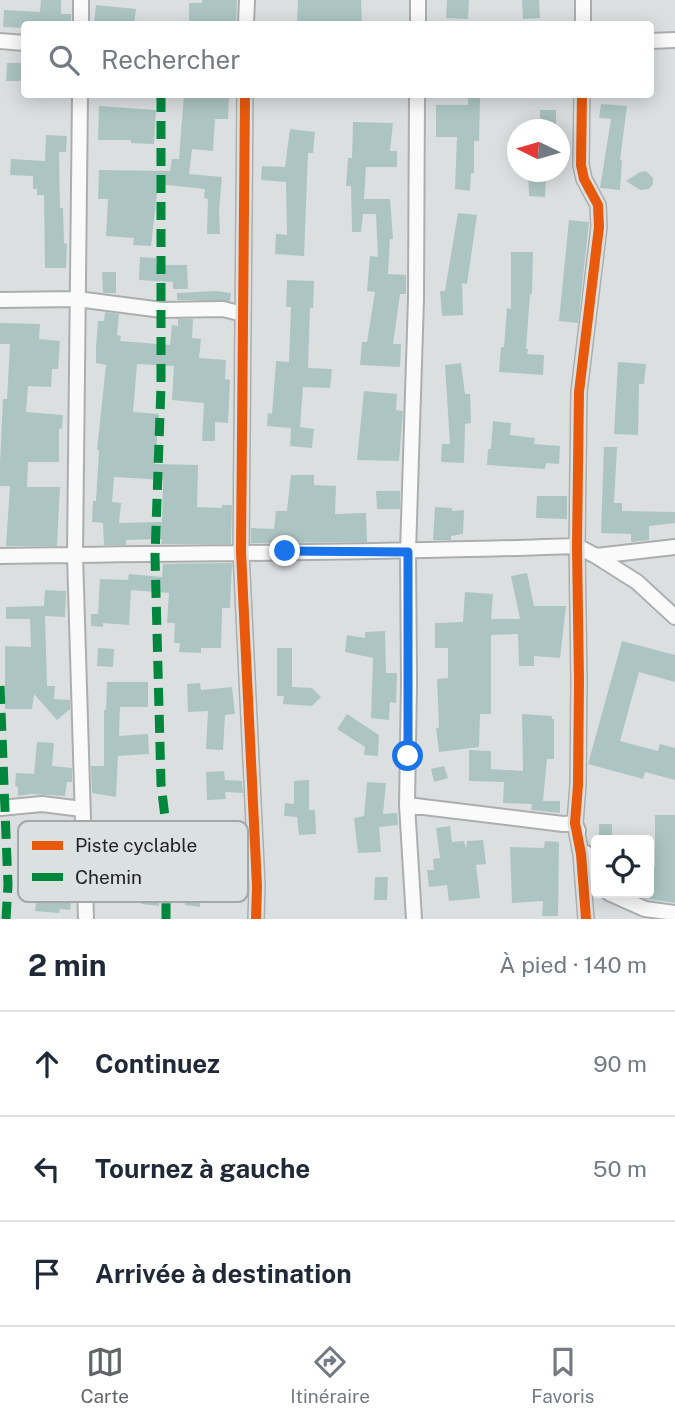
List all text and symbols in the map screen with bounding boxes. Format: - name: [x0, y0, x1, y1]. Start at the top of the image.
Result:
- search box: [21, 21, 654, 98]
- icon: search: [45, 41, 83, 79]
- text: Rechercher: [101, 44, 240, 75]
- north arrow: [507, 119, 570, 182]
- route end: [269, 535, 300, 566]
- route start: [392, 740, 423, 771]
- legend: [18, 821, 248, 902]
- text: Piste cyclable: [75, 834, 197, 856]
- map controls: [591, 835, 654, 898]
- button: locate: [591, 835, 654, 898]
- text: Chemin: [75, 866, 142, 888]
- text: 2 min: [28, 947, 107, 983]
- text: À pied · 140 m: [499, 951, 647, 978]
- icon: ahead: [28, 1045, 66, 1083]
- text: Continuez: [95, 1048, 220, 1079]
- text: 90 m: [593, 1050, 647, 1077]
- icon: left: [28, 1150, 66, 1188]
- text: Tournez à gauche: [95, 1153, 310, 1184]
- text: 50 m: [593, 1155, 647, 1182]
- icon: arrive: [28, 1255, 66, 1293]
- text: Arrivée à destination: [95, 1258, 352, 1289]
- tab: Carte: [81, 1343, 129, 1407]
- tab: Itinéraire: [290, 1343, 370, 1407]
- tab: Favoris: [531, 1343, 594, 1407]

